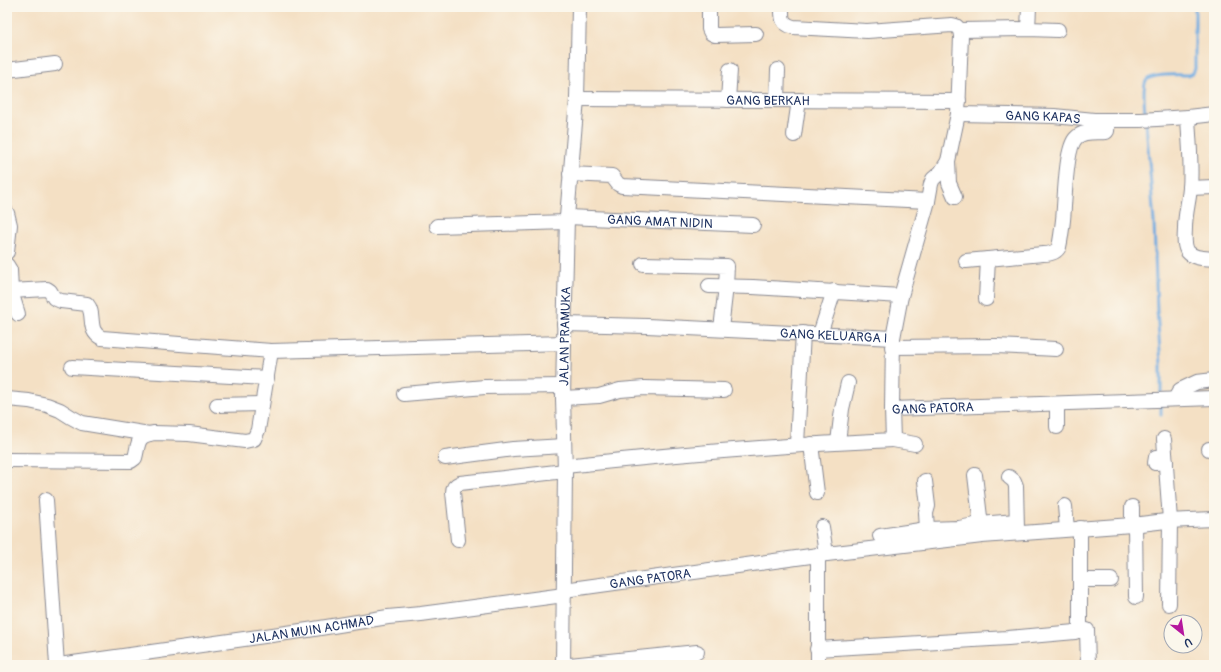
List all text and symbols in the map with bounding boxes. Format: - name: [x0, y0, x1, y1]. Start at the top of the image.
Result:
- street label: GANG BERKAH: [726, 93, 810, 109]
- street label: GANG KAPAS: [1005, 108, 1081, 128]
- street label: GANG AMAT NIDIN: [607, 212, 713, 232]
- street label: JALAN PRAMUKA: [556, 286, 574, 386]
- street label: GANG KELUARGA I: [780, 326, 888, 347]
- street label: GANG PATORA: [892, 399, 975, 418]
- street label: GANG PATORA: [609, 566, 693, 593]
- street label: JALAN MUIN ACHMAD: [248, 612, 375, 647]
- north arrow: [1163, 614, 1203, 654]
- text: U: [1181, 635, 1194, 650]

